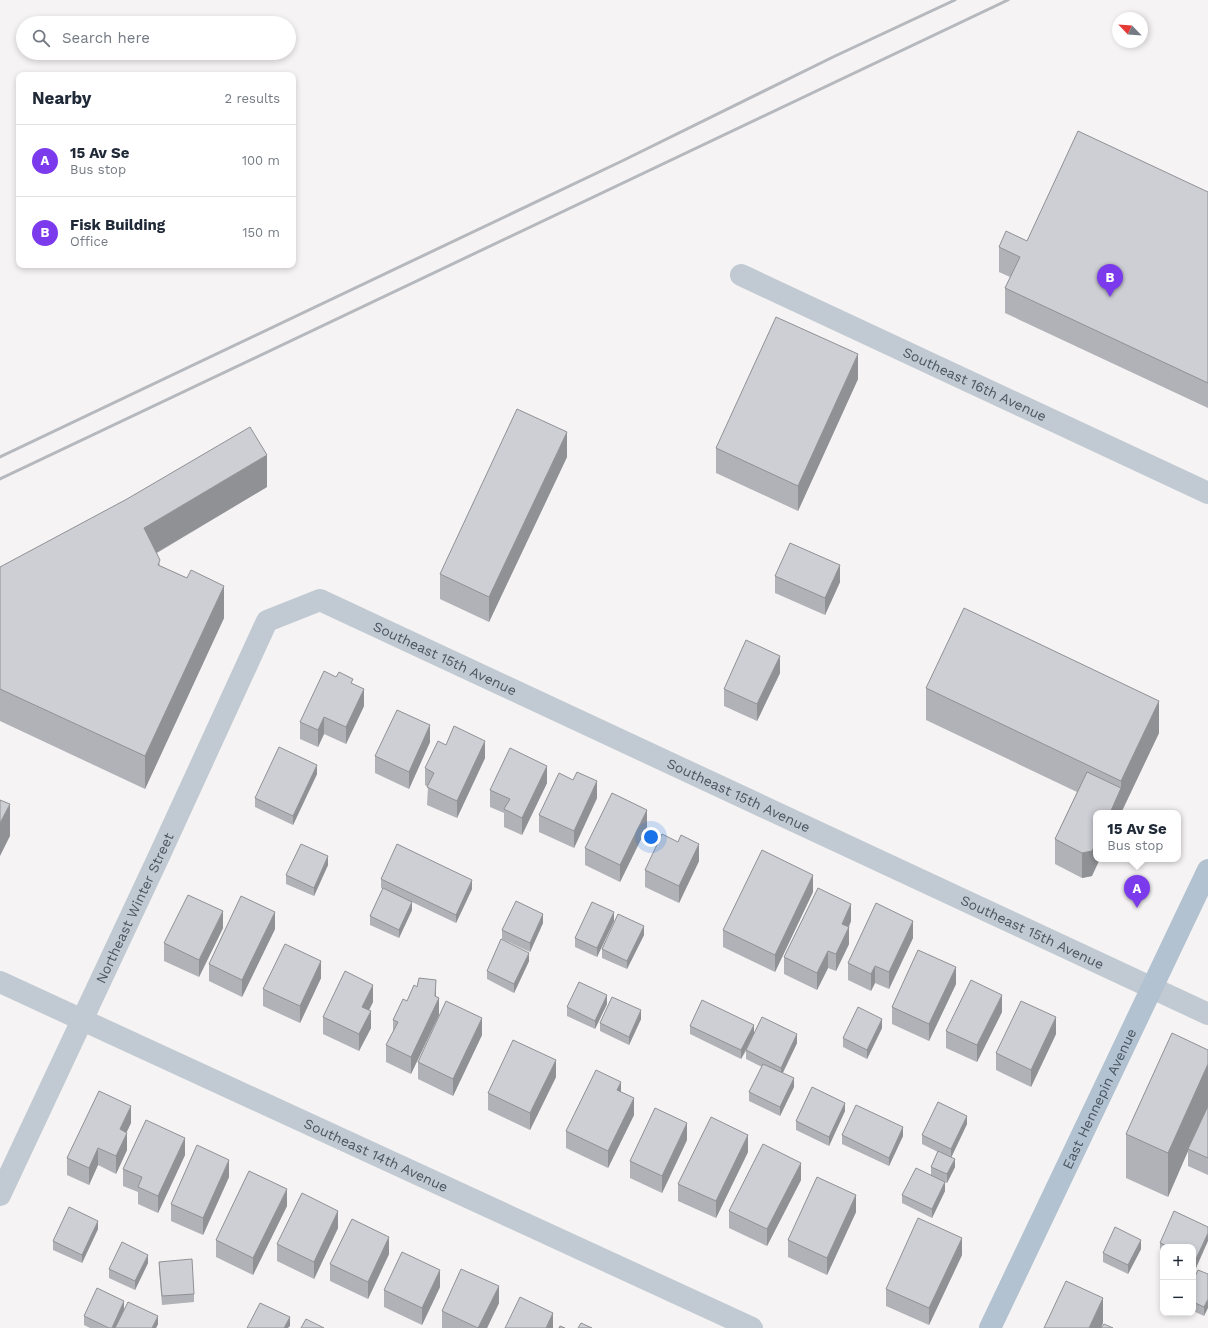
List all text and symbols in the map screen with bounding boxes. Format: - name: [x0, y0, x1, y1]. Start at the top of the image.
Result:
- north arrow: [1112, 12, 1148, 48]
- search box: [16, 16, 296, 60]
- icon: search: [30, 27, 52, 49]
- text: Search here: [62, 29, 150, 47]
- text: Nearby: [32, 88, 91, 108]
- text: 2 results: [225, 91, 280, 106]
- text: 15 Av Se: [70, 144, 129, 162]
- text: A: [41, 153, 49, 168]
- text: 100 m: [242, 153, 280, 168]
- text: Bus stop: [70, 162, 126, 177]
- text: Fisk Building: [70, 216, 165, 234]
- text: B: [41, 225, 49, 240]
- text: 150 m: [242, 225, 280, 240]
- text: Office: [70, 234, 108, 249]
- pin: B: [1097, 264, 1123, 297]
- street label: Southeast 16th Avenue: [900, 344, 1049, 425]
- street label: Southeast 15th Avenue: [371, 618, 519, 699]
- street label: Southeast 15th Avenue: [664, 755, 813, 835]
- popup: [1093, 810, 1181, 862]
- text: 15 Av Se: [1107, 820, 1167, 838]
- your location: [641, 827, 661, 847]
- street label: Northeast Winter Street: [93, 830, 177, 986]
- text: Bus stop: [1107, 838, 1163, 853]
- pin: A: [1124, 875, 1150, 908]
- street label: Southeast 15th Avenue: [958, 892, 1107, 972]
- street label: East Hennepin Avenue: [1059, 1026, 1139, 1171]
- street label: Southeast 14th Avenue: [302, 1115, 451, 1195]
- map controls: [1160, 1244, 1196, 1316]
- button: +: [1160, 1244, 1196, 1280]
- button: −: [1160, 1280, 1196, 1316]

